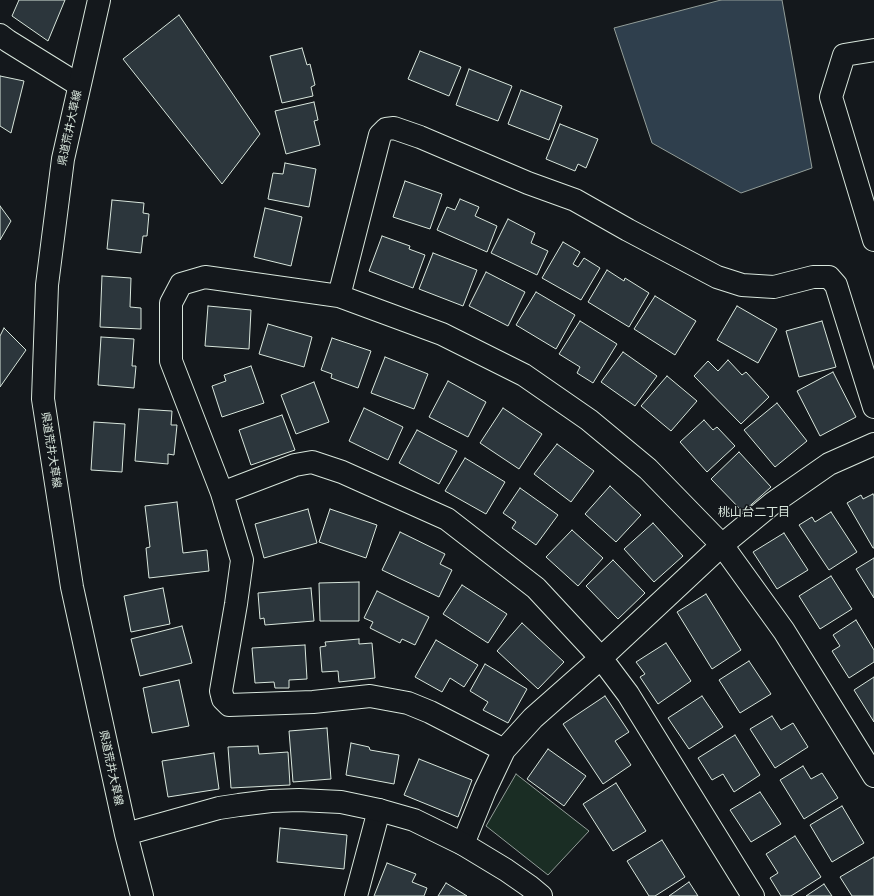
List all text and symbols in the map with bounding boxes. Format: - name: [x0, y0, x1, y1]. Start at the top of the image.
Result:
- street label: 県道荒井大草線: [56, 89, 84, 167]
- street label: 県道荒井大草線: [38, 411, 64, 489]
- district label: 桃山台二丁目: [718, 505, 790, 519]
- street label: 県道荒井大草線: [97, 729, 125, 807]

